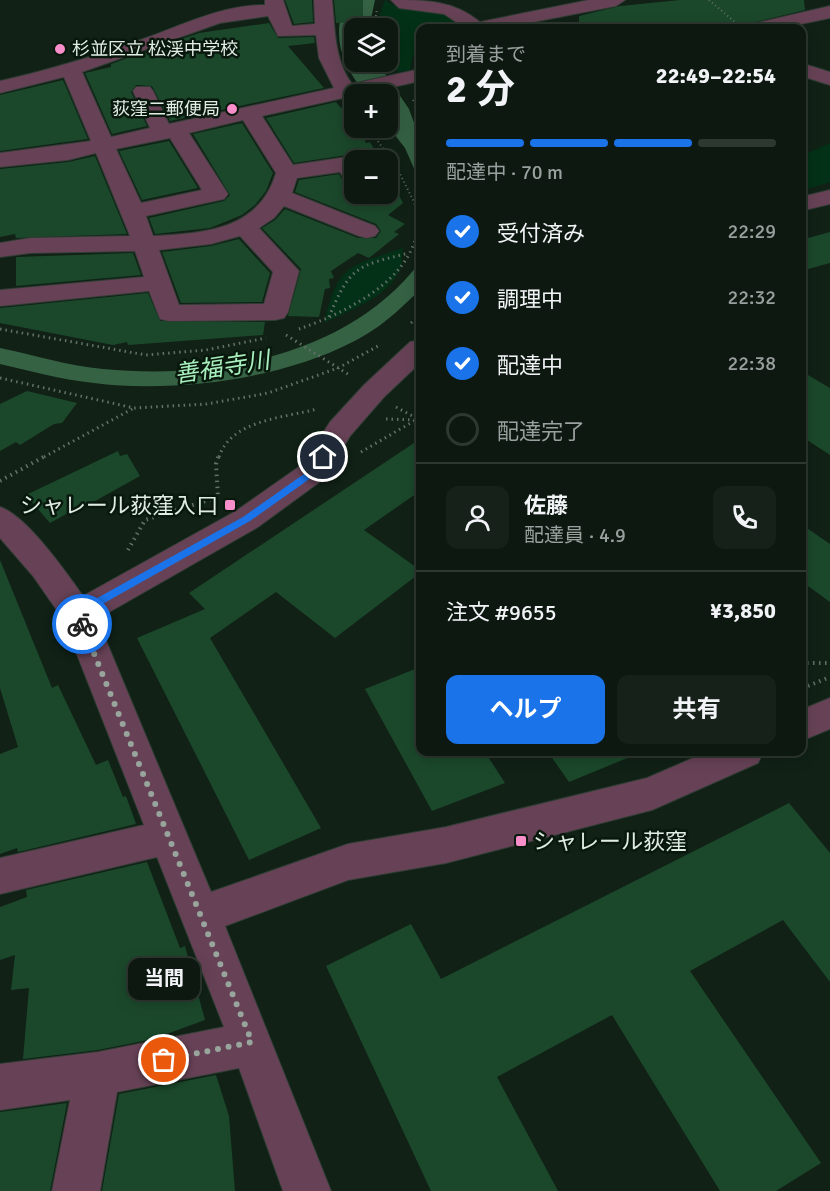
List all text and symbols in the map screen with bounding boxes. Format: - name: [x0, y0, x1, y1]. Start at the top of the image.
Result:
- map controls: [344, 18, 398, 204]
- button: layers: [344, 18, 398, 72]
- place label: 杉並区立 松渓中学校: [72, 38, 238, 60]
- marker: 杉並区立 松渓中学校: [53, 42, 67, 56]
- text: 到着まで: [446, 42, 526, 67]
- text: 22:49–22:54: [656, 62, 776, 89]
- text: 2 分: [446, 65, 515, 113]
- button: +: [344, 84, 398, 138]
- place label: 荻窪二郵便局: [112, 98, 220, 120]
- marker: 荻窪二郵便局: [225, 102, 239, 116]
- button: −: [344, 150, 398, 204]
- text: 配達中 · 70 m: [446, 160, 563, 185]
- icon: check: [446, 215, 479, 248]
- text: 22:29: [727, 219, 776, 244]
- text: 受付済み: [497, 220, 585, 247]
- icon: check: [446, 281, 479, 314]
- text: 22:32: [727, 285, 776, 310]
- text: 調理中: [497, 286, 563, 313]
- water label: 善福寺川: [172, 344, 275, 389]
- icon: check: [446, 347, 479, 380]
- text: 22:38: [727, 351, 776, 376]
- text: 配達中: [497, 352, 563, 379]
- text: 配達完了: [497, 418, 585, 445]
- pin: [297, 431, 348, 482]
- icon: home: [306, 440, 339, 473]
- button: person: [446, 486, 509, 549]
- button: phone: [713, 486, 776, 549]
- place label: シャレール荻窪入口: [20, 492, 218, 519]
- text: 佐藤: [524, 492, 568, 519]
- marker: シャレール荻窪入口: [223, 498, 237, 512]
- text: 配達員 · 4.9: [524, 523, 626, 548]
- courier: [52, 594, 112, 654]
- text: ¥3,850: [710, 597, 776, 624]
- text: 注文 #9655: [446, 599, 557, 626]
- icon: bike: [66, 608, 99, 641]
- button: ヘルプ: [446, 675, 605, 744]
- button: 共有: [617, 675, 776, 744]
- place label: シャレール荻窪: [533, 828, 687, 855]
- marker: シャレール荻窪: [514, 834, 528, 848]
- callout: 当間: [128, 958, 200, 1000]
- text: 当間: [144, 966, 184, 991]
- pin: [138, 1034, 189, 1085]
- icon: bag: [147, 1043, 180, 1076]

